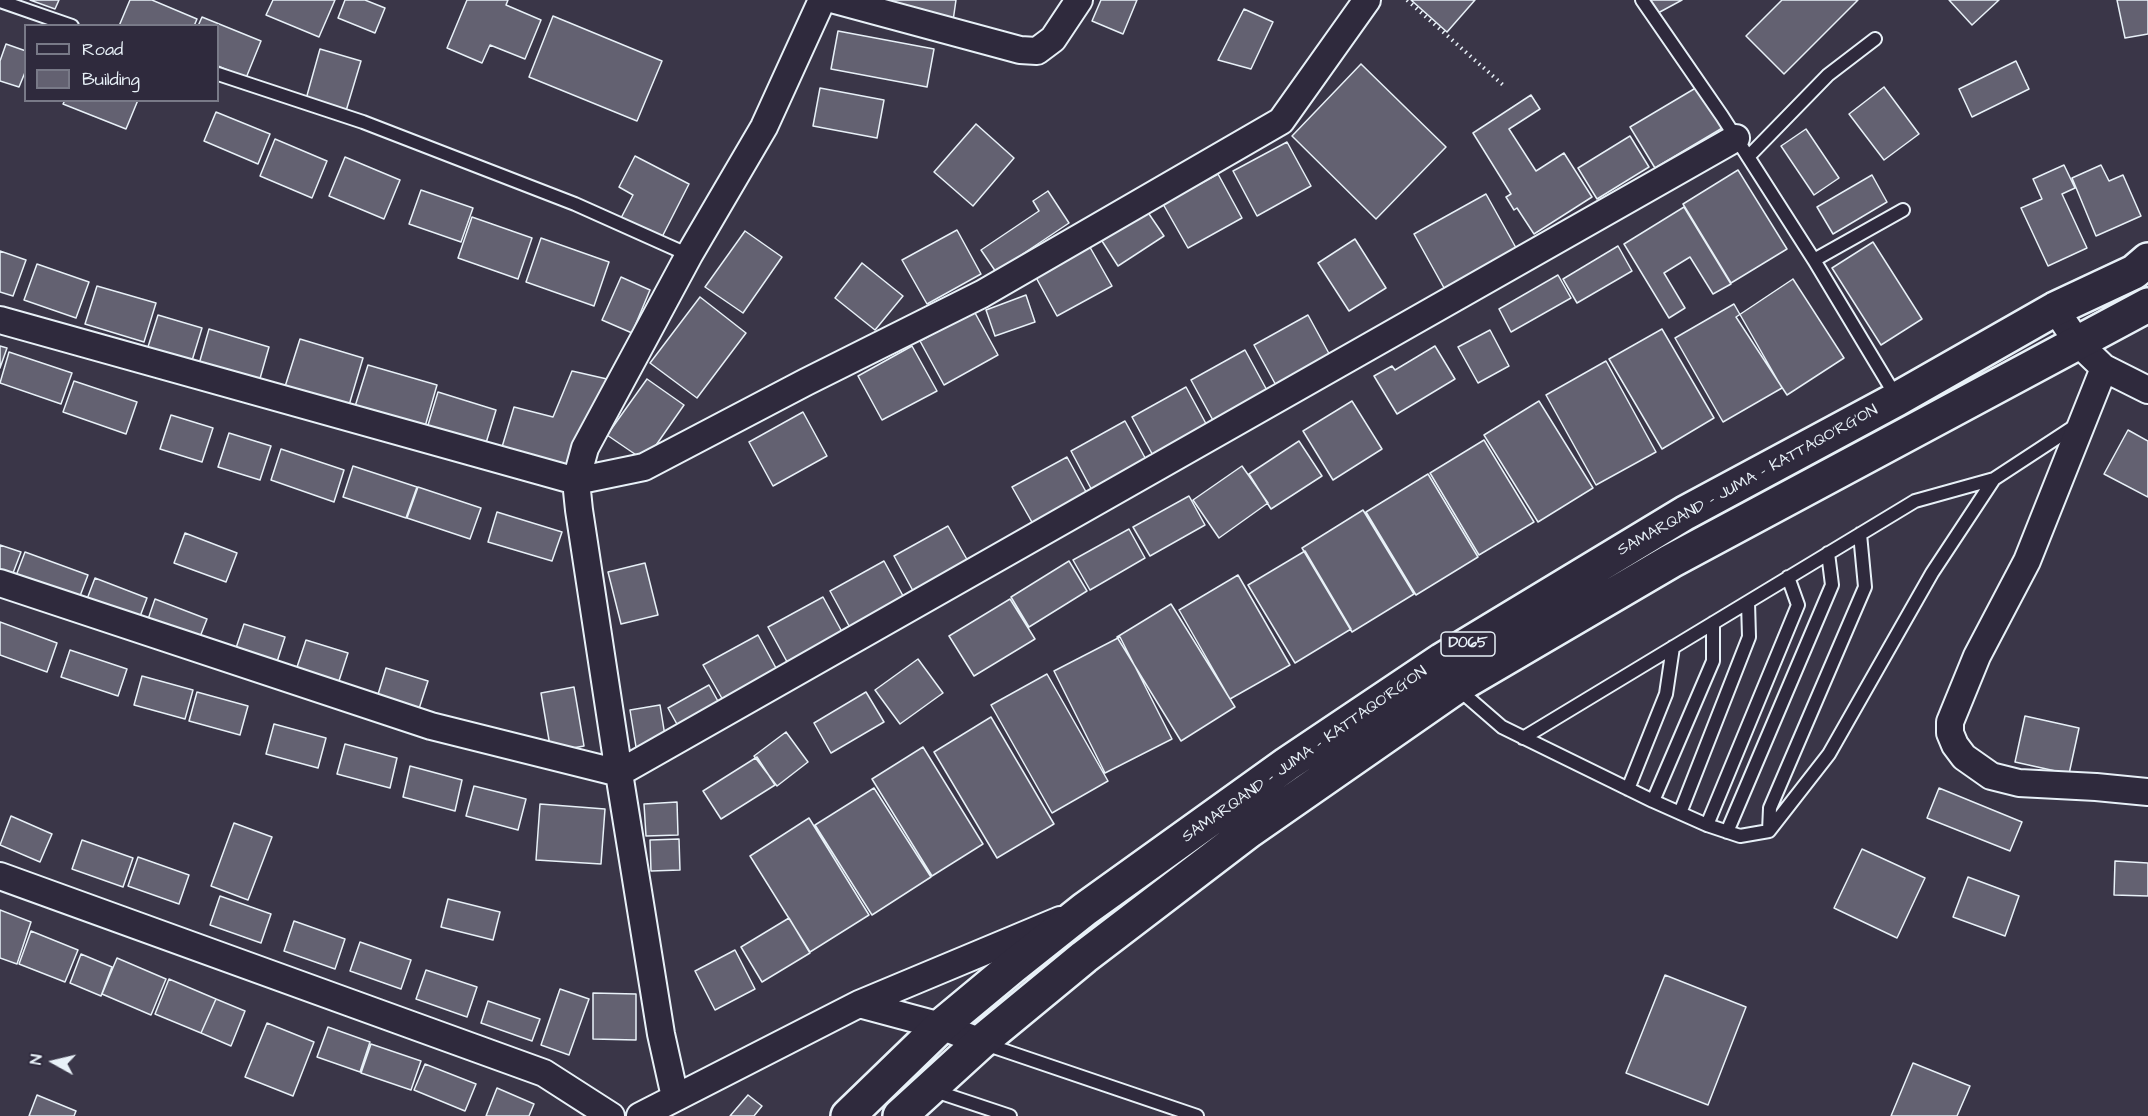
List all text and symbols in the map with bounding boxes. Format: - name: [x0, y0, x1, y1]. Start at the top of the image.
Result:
- legend: [24, 24, 219, 102]
- text: Road: [82, 37, 123, 62]
- text: Building: [82, 67, 140, 92]
- street label: SAMARQAND - JUMA - KATTAQO‘RG‘ON: [1614, 401, 1882, 561]
- road number: D065: [1441, 632, 1495, 656]
- street label: SAMARQAND - JUMA - KATTAQO‘RG‘ON: [1179, 663, 1431, 847]
- north arrow: [24, 1032, 84, 1092]
- text: N: [25, 1053, 48, 1066]

